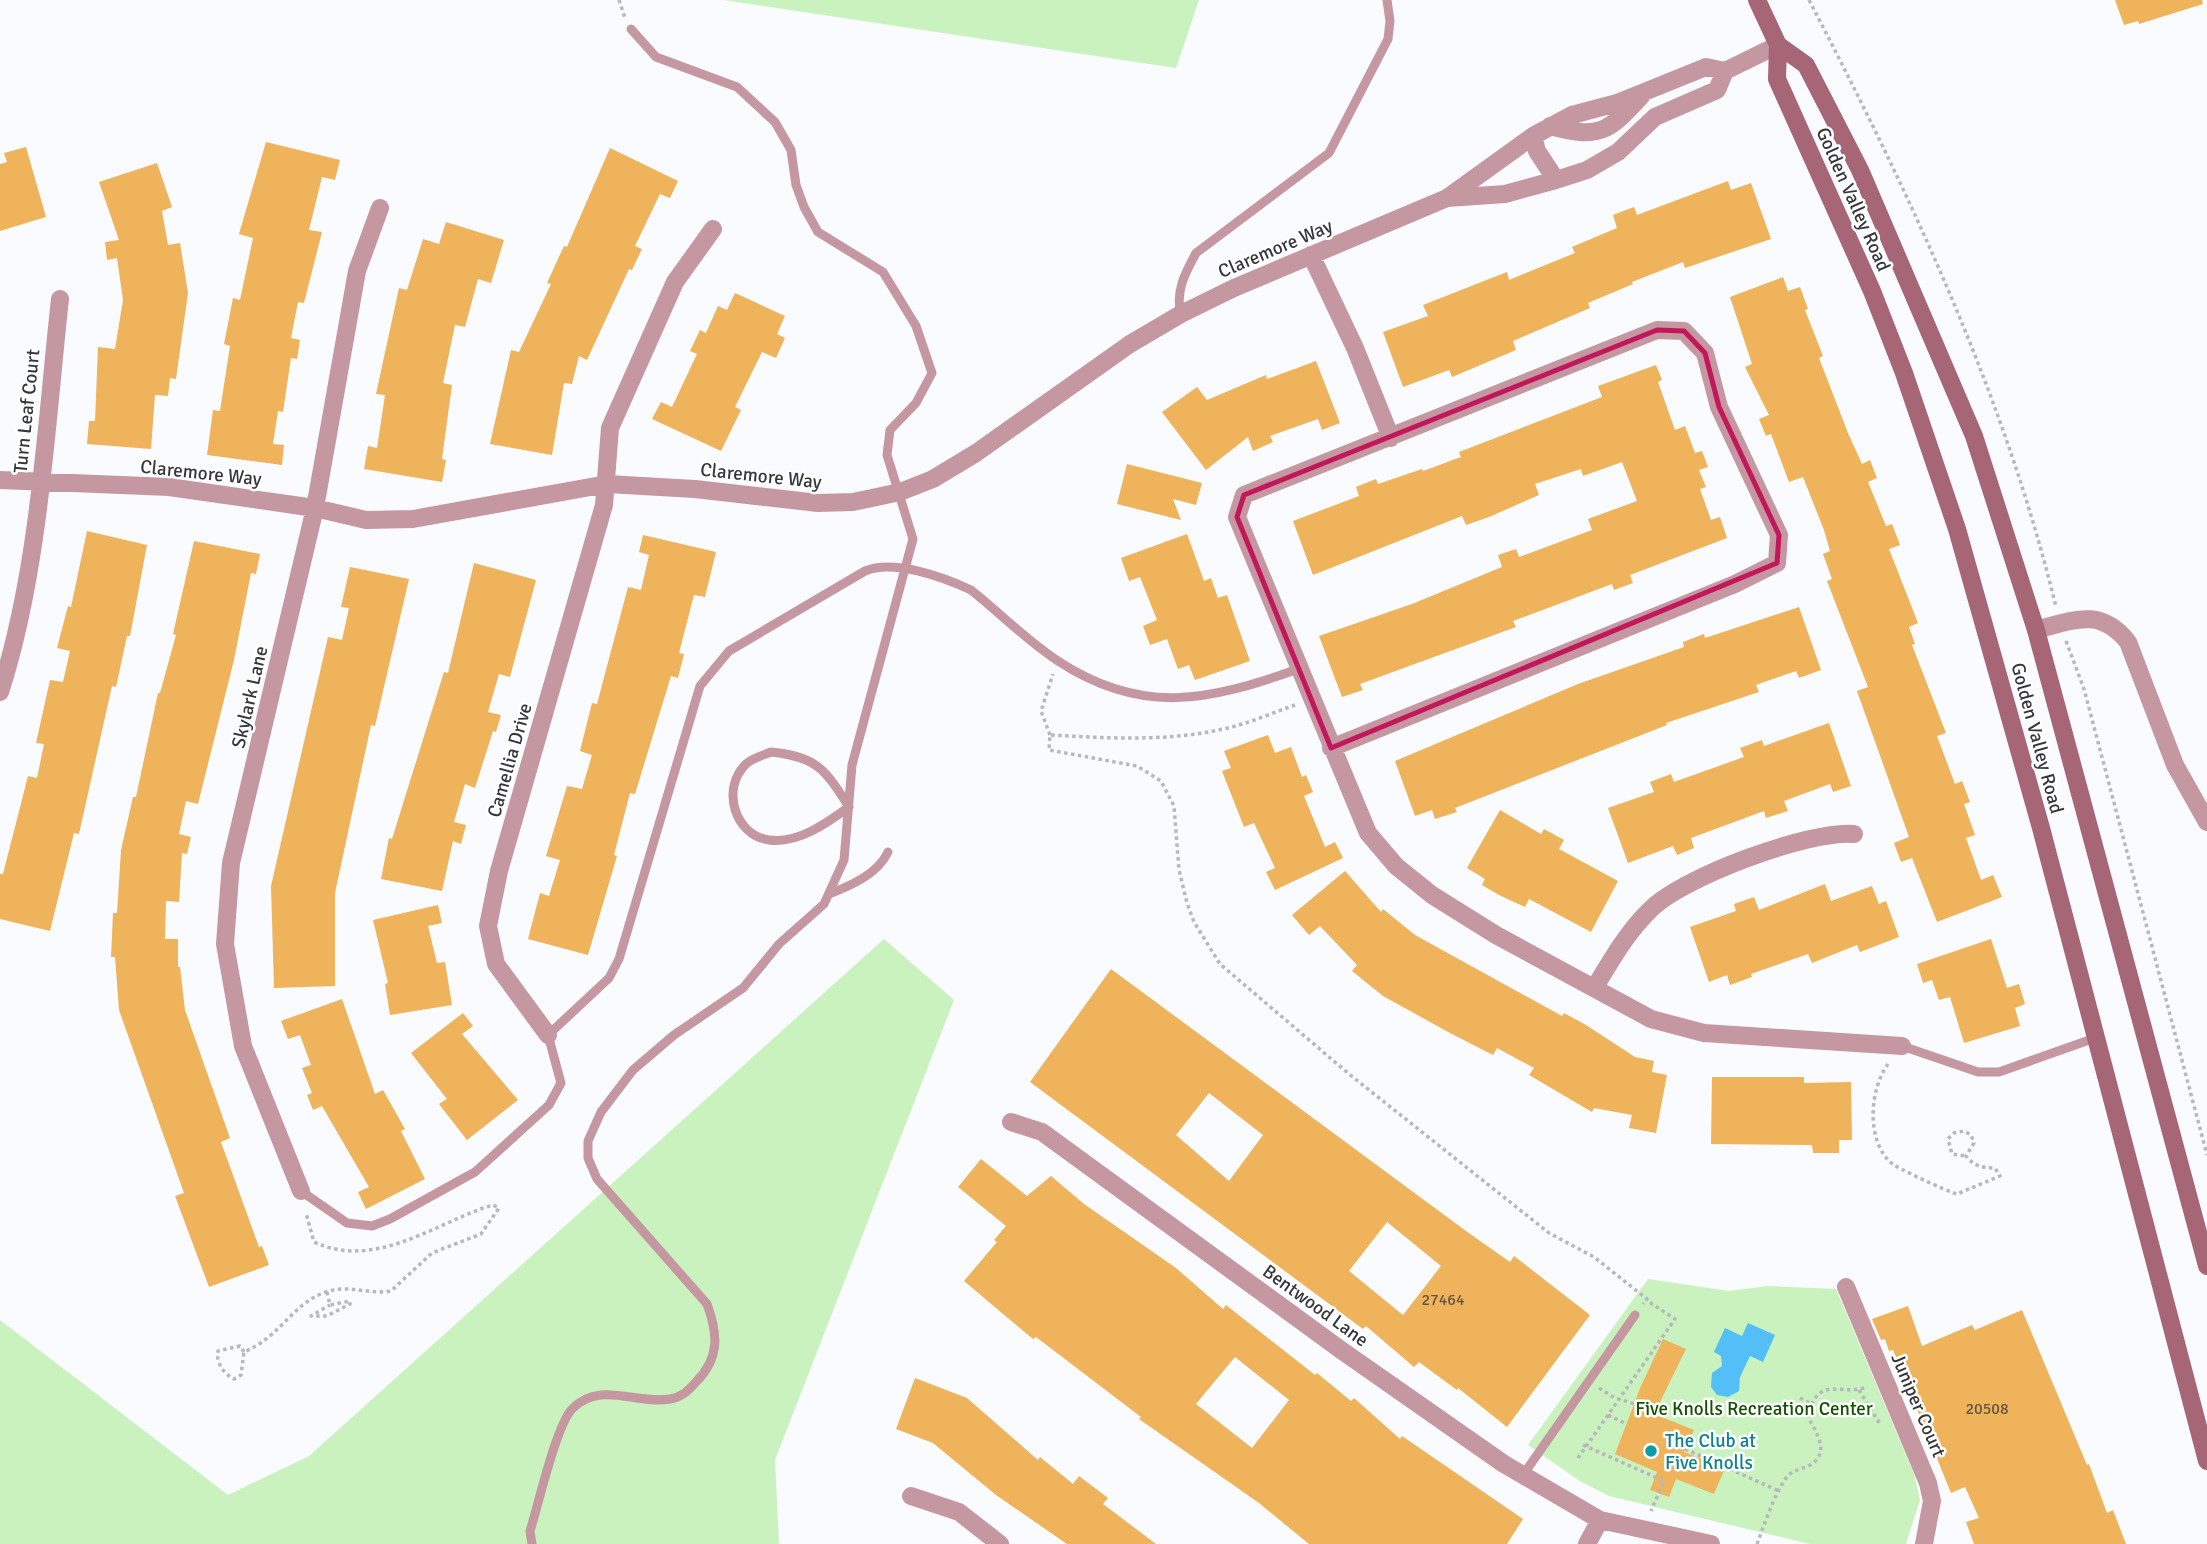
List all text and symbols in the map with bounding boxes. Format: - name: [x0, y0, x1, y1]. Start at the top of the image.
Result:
- street label: Golden Valley Road: [1811, 124, 1896, 275]
- street label: Claremore Way: [1215, 214, 1336, 284]
- street label: Turn Leaf Court: [9, 348, 45, 474]
- street label: Claremore Way: [139, 455, 263, 491]
- street label: Claremore Way: [699, 458, 823, 494]
- street label: Skylark Lane: [227, 644, 273, 751]
- street label: Golden Valley Road: [2005, 660, 2069, 816]
- street label: Camellia Drive: [482, 700, 538, 820]
- street label: Bentwood Lane: [1258, 1259, 1373, 1352]
- house number: 27464: [1421, 1290, 1465, 1310]
- street label: Juniper Court: [1885, 1350, 1951, 1461]
- park label: Five Knolls Recreation Center: [1635, 1397, 1873, 1421]
- house number: 20508: [1965, 1399, 2009, 1419]
- place label: The Club at Five Knolls: [1665, 1429, 1756, 1475]
- marker: The Club at Five Knolls: [1643, 1443, 1659, 1459]

